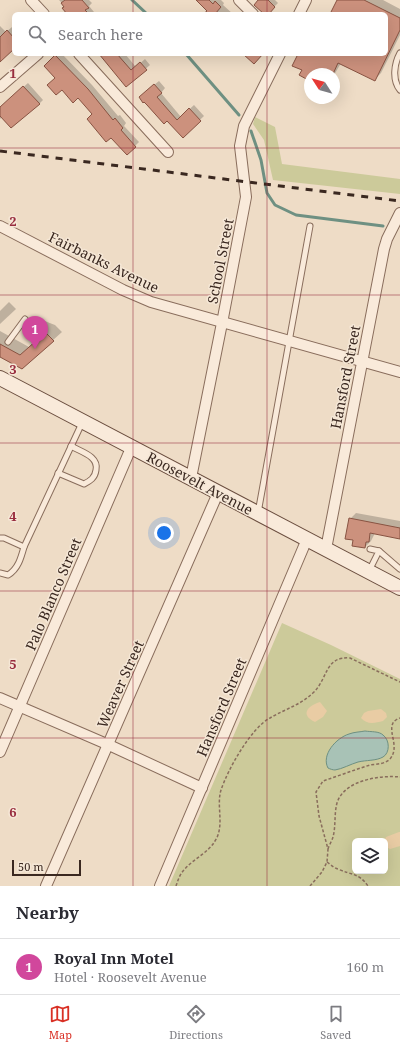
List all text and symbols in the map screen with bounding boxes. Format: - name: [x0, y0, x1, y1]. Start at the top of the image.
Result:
- search box: [12, 12, 388, 56]
- icon: search: [26, 23, 48, 45]
- text: Search here: [58, 24, 143, 44]
- text: 1: [9, 64, 17, 82]
- north arrow: [304, 68, 340, 104]
- text: 2: [9, 212, 17, 230]
- street label: School Street: [202, 217, 238, 305]
- street label: Fairbanks Avenue: [46, 227, 162, 297]
- pin: 1: [22, 316, 48, 349]
- street label: Hansford Street: [326, 323, 364, 431]
- text: 3: [9, 360, 17, 378]
- street label: Roosevelt Avenue: [144, 447, 256, 519]
- text: 4: [9, 507, 17, 525]
- your location: [154, 523, 174, 543]
- street label: Palo Blanco Street: [21, 535, 85, 653]
- street label: Weaver Street: [92, 637, 148, 731]
- text: 5: [9, 655, 17, 673]
- street label: Hansford Street: [192, 655, 250, 759]
- text: 6: [9, 803, 17, 821]
- map controls: [352, 838, 388, 874]
- button: layers: [352, 838, 388, 874]
- scale bar: [12, 858, 81, 877]
- text: 50 m: [18, 859, 44, 874]
- text: Nearby: [16, 901, 79, 924]
- text: Royal Inn Motel: [54, 948, 174, 968]
- text: 1: [25, 958, 33, 976]
- text: 160 m: [347, 958, 384, 976]
- text: Hotel · Roosevelt Avenue: [54, 968, 207, 986]
- tab: Map: [49, 1003, 72, 1042]
- tab: Directions: [169, 1003, 223, 1042]
- tab: Saved: [320, 1003, 351, 1042]

